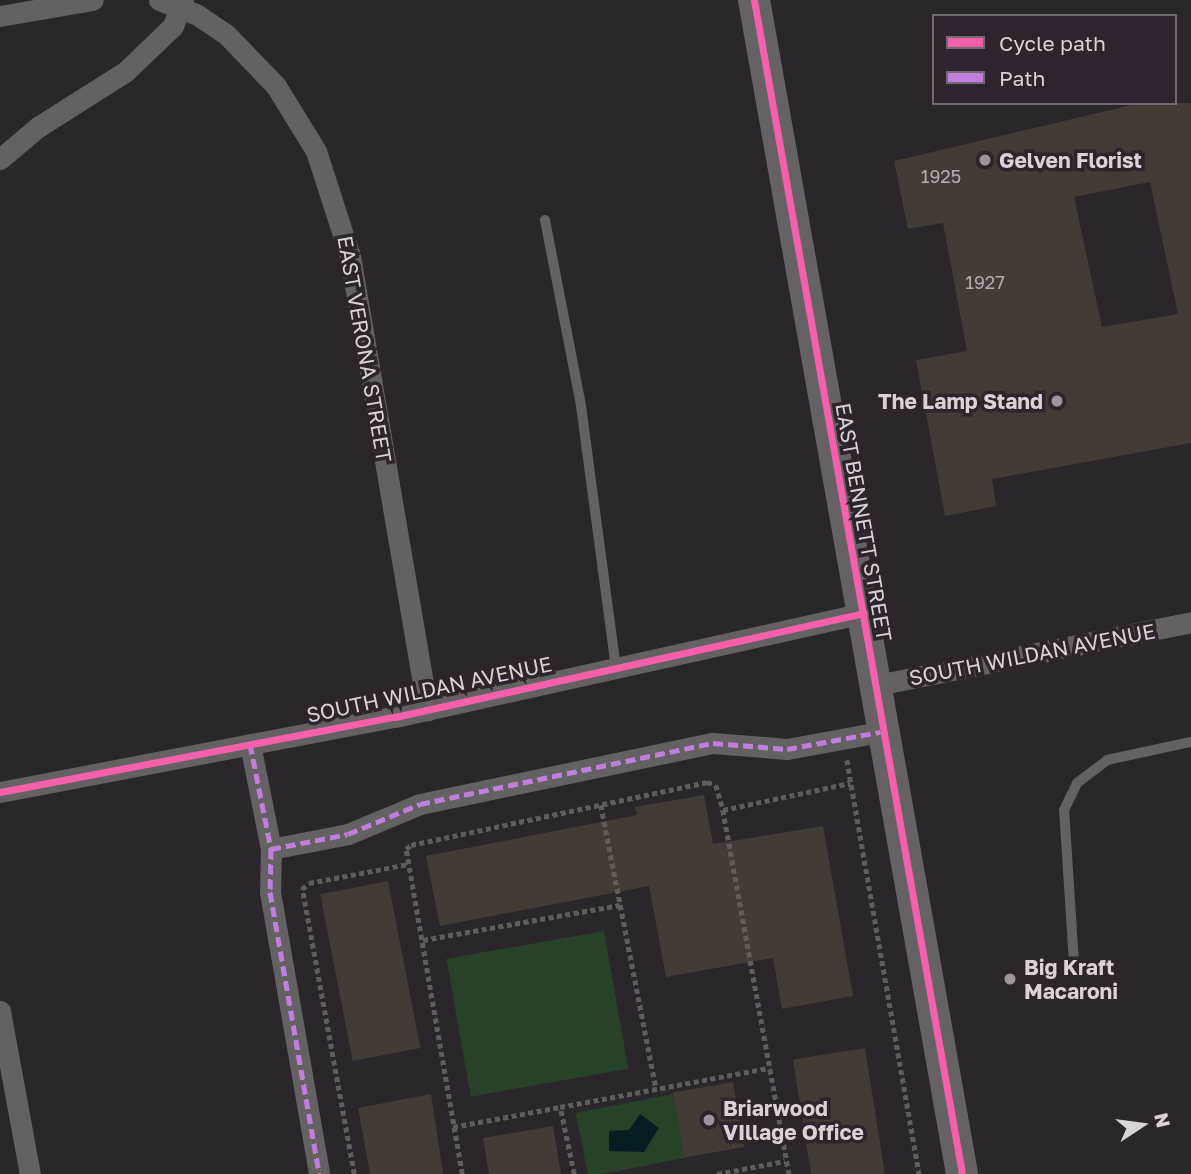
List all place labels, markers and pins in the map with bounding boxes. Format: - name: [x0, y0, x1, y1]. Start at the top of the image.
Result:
- place label: Gelven Florist: [999, 147, 1142, 173]
- marker: Gelven Florist: [977, 152, 993, 168]
- place label: The Lamp Stand: [878, 388, 1043, 414]
- marker: The Lamp Stand: [1049, 393, 1065, 409]
- place label: Big Kraft Macaroni: [1024, 954, 1118, 1004]
- marker: Big Kraft Macaroni: [1002, 971, 1018, 987]
- place label: Briarwood VIllage Office: [723, 1095, 864, 1145]
- marker: Briarwood VIllage Office: [701, 1112, 717, 1128]

